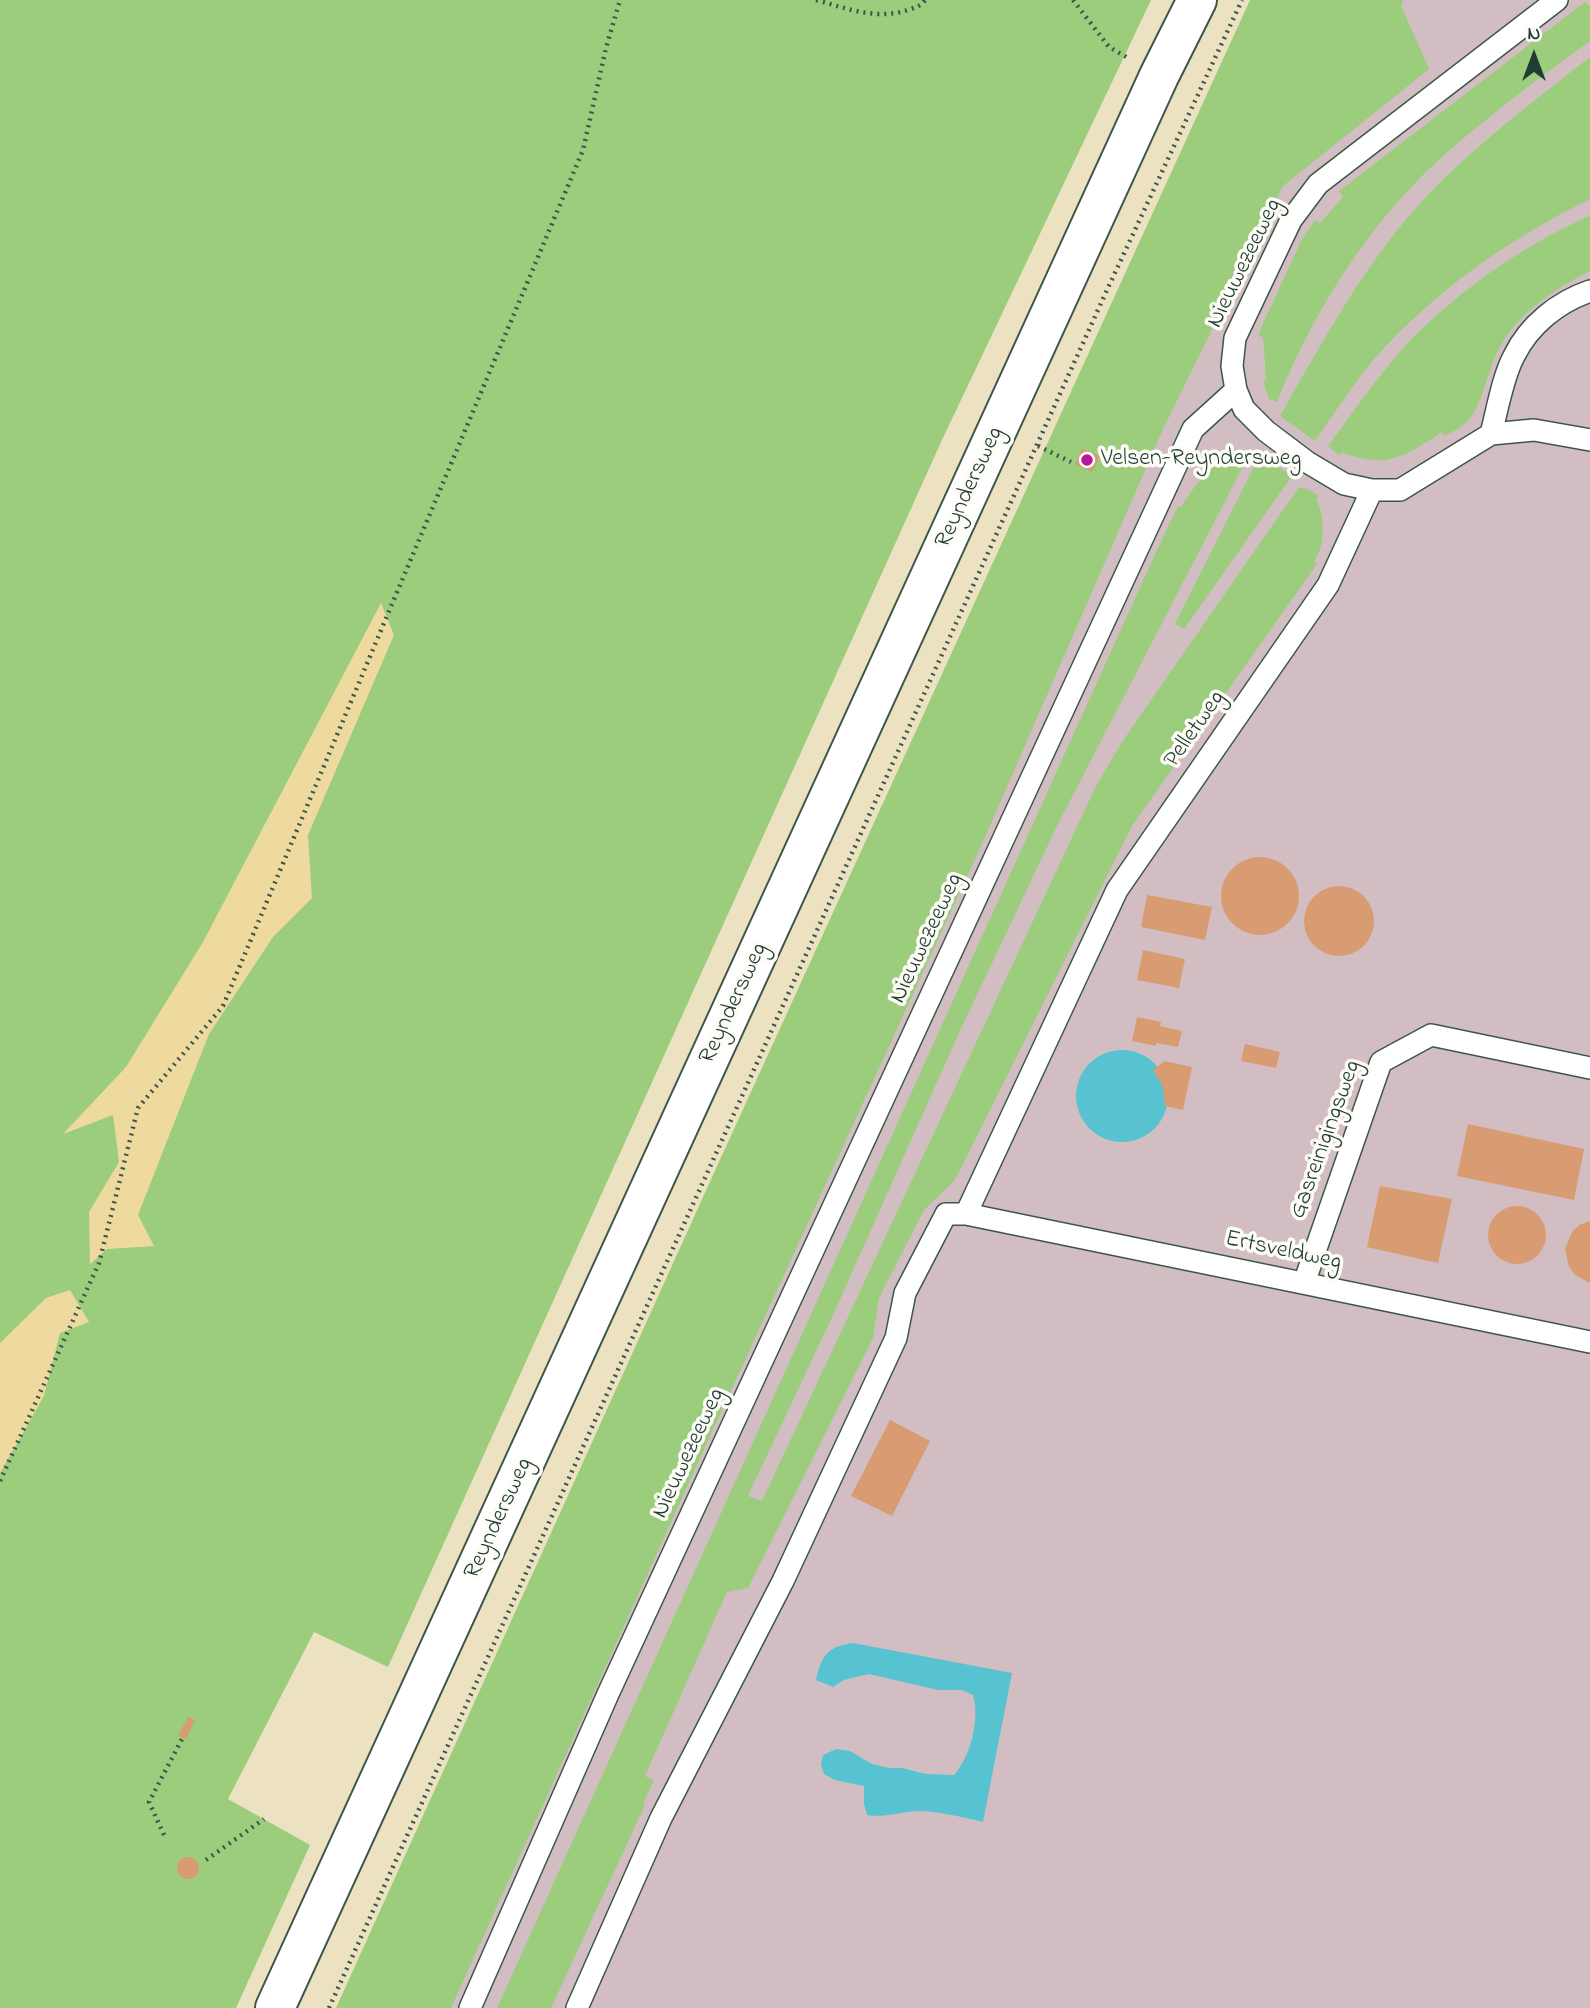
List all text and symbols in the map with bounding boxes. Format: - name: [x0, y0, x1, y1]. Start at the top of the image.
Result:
- north arrow: [1499, 21, 1569, 91]
- text: N: [1528, 21, 1540, 48]
- street label: Nieuwezeeweg: [1202, 195, 1290, 333]
- street label: Reyndersweg: [930, 423, 1012, 553]
- place label: Velsen-Reyndersweg: [1101, 446, 1301, 474]
- marker: Velsen-Reyndersweg: [1079, 452, 1095, 468]
- street label: Pelletweg: [1159, 686, 1233, 774]
- street label: Nieuwezeeweg: [885, 869, 971, 1009]
- street label: Reyndersweg: [694, 939, 776, 1069]
- street label: Gasreinigingsweg: [1285, 1057, 1369, 1223]
- street label: Ertsveldweg: [1222, 1226, 1344, 1278]
- street label: Nieuwezeeweg: [647, 1384, 733, 1524]
- street label: Reyndersweg: [459, 1454, 541, 1584]

